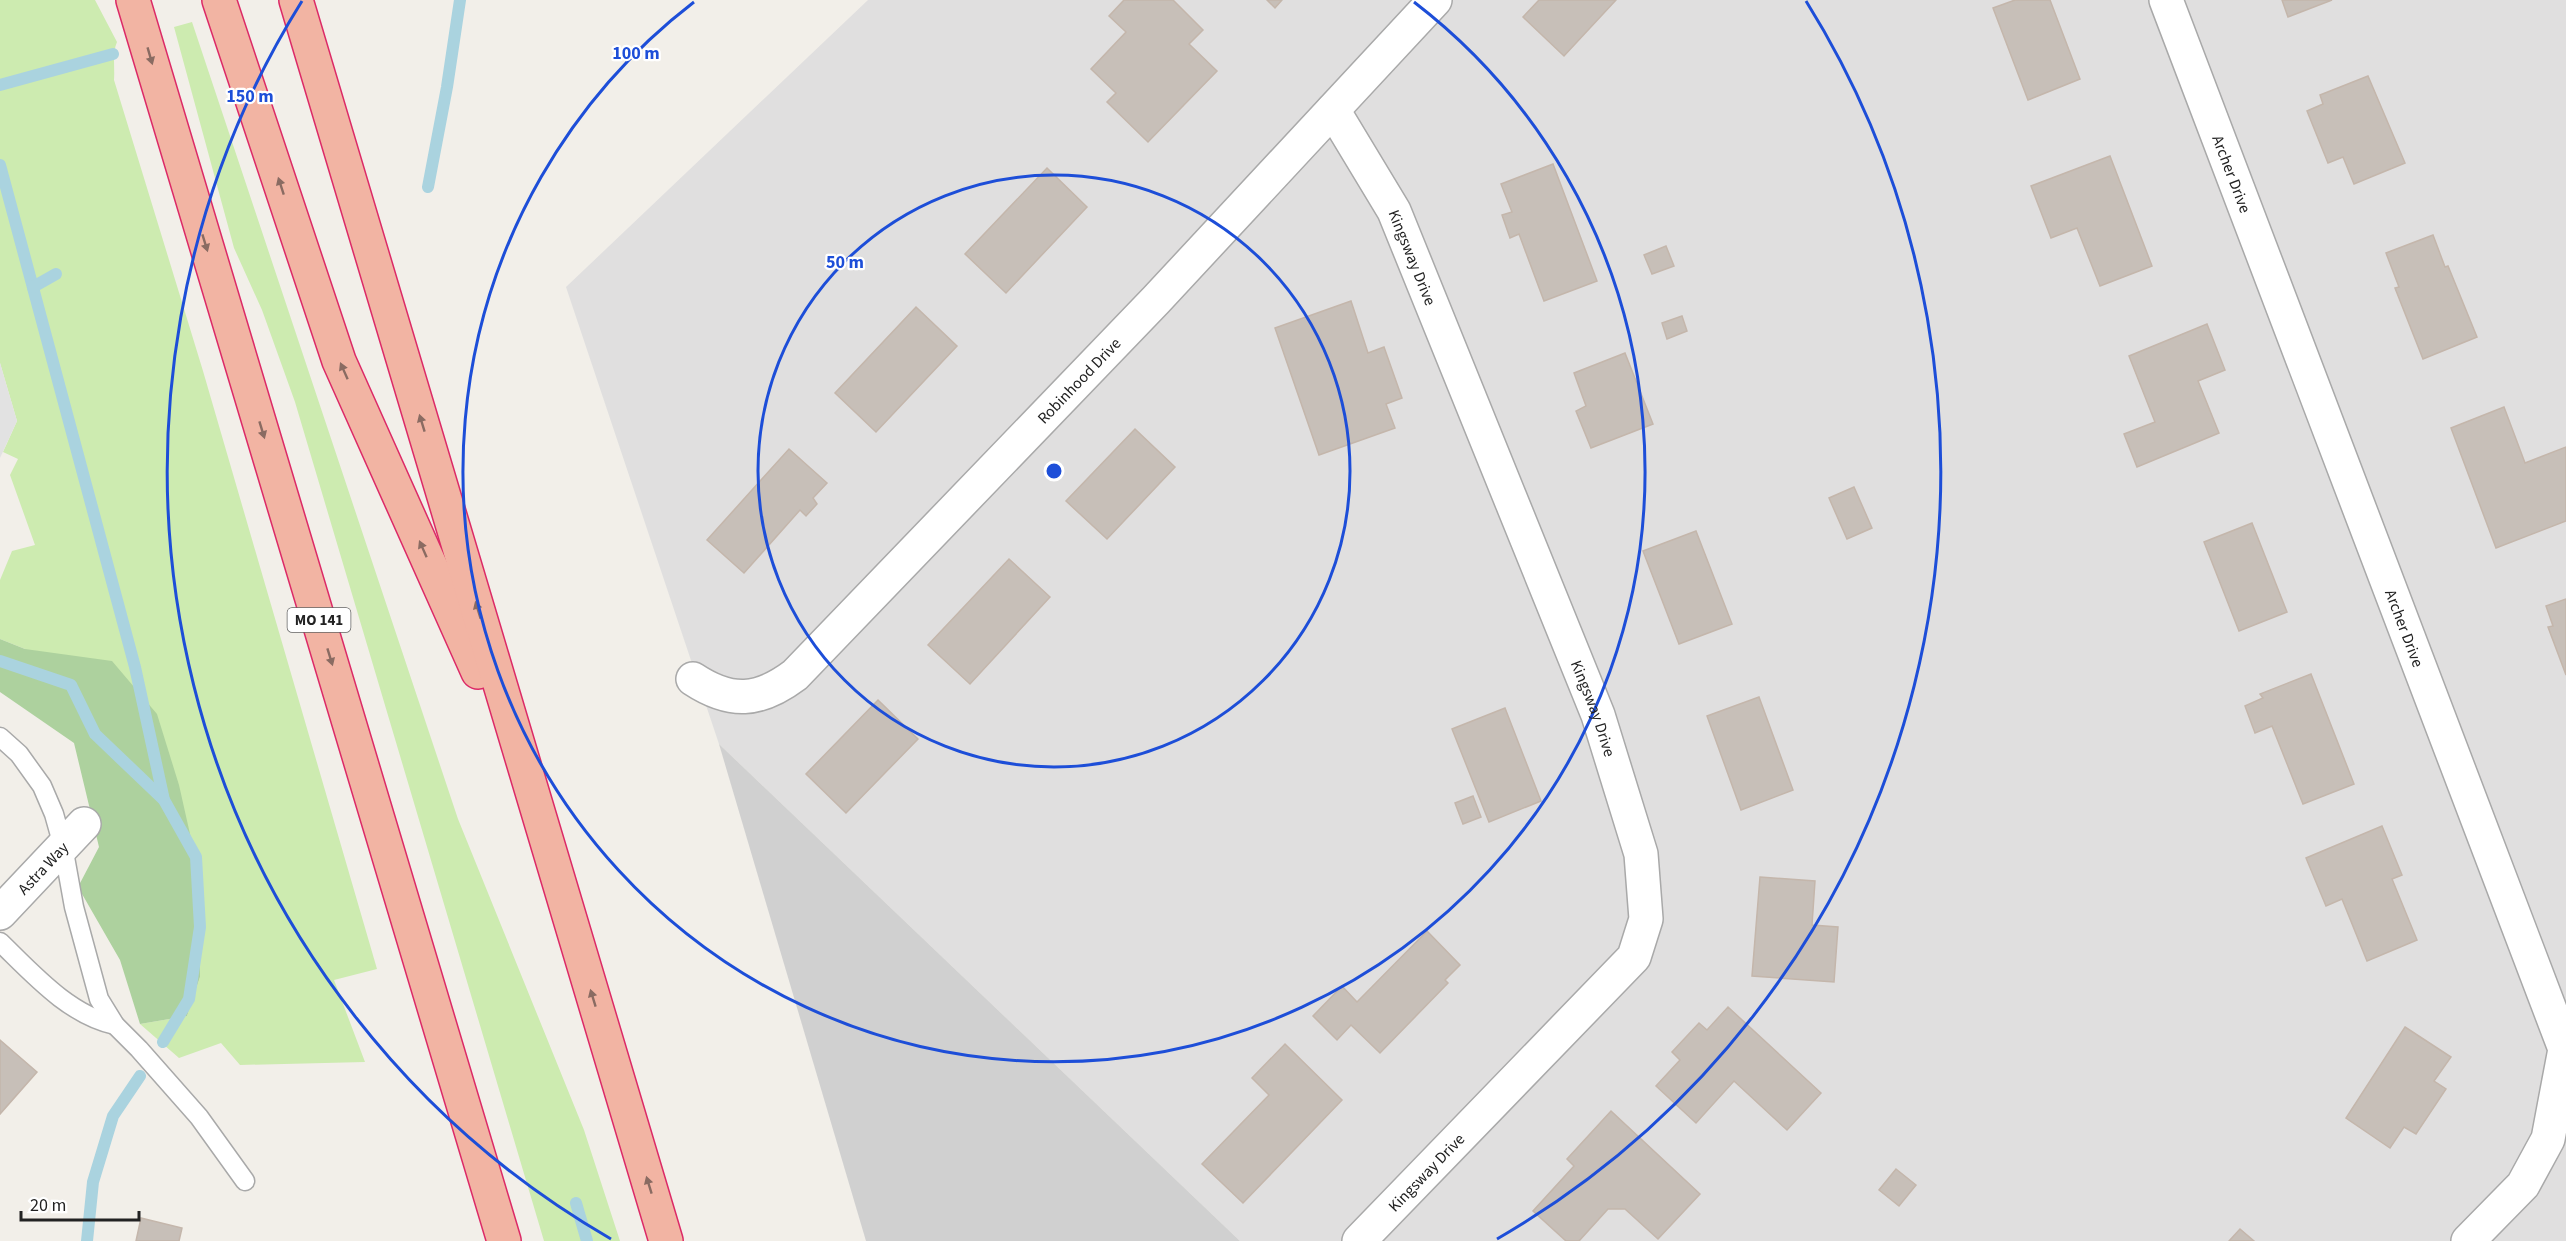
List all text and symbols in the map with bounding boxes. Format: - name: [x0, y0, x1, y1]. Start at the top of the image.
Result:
- text: 100 m: [612, 41, 660, 66]
- one-way arrow: [146, 47, 155, 65]
- text: 150 m: [226, 84, 274, 109]
- street label: Archer Drive: [2206, 132, 2256, 216]
- one-way arrow: [276, 177, 285, 195]
- street label: Kingsway Drive: [1383, 207, 1441, 309]
- one-way arrow: [201, 234, 210, 252]
- text: 50 m: [826, 250, 864, 275]
- street label: Robinhood Drive: [1033, 333, 1126, 429]
- one-way arrow: [339, 361, 349, 379]
- one-way arrow: [417, 414, 426, 432]
- one-way arrow: [258, 421, 267, 439]
- centre of rings: [1044, 461, 1064, 481]
- one-way arrow: [419, 540, 428, 557]
- street label: Archer Drive: [2379, 586, 2429, 671]
- one-way arrow: [473, 601, 482, 619]
- road number: MO 141: [288, 608, 350, 632]
- one-way arrow: [326, 648, 335, 666]
- street label: Kingsway Drive: [1565, 657, 1620, 760]
- street label: Astra Way: [13, 837, 74, 900]
- one-way arrow: [588, 989, 597, 1007]
- street label: Kingsway Drive: [1384, 1129, 1470, 1217]
- one-way arrow: [644, 1176, 653, 1194]
- scale bar: [21, 1184, 140, 1222]
- text: 20 m: [30, 1193, 66, 1218]

